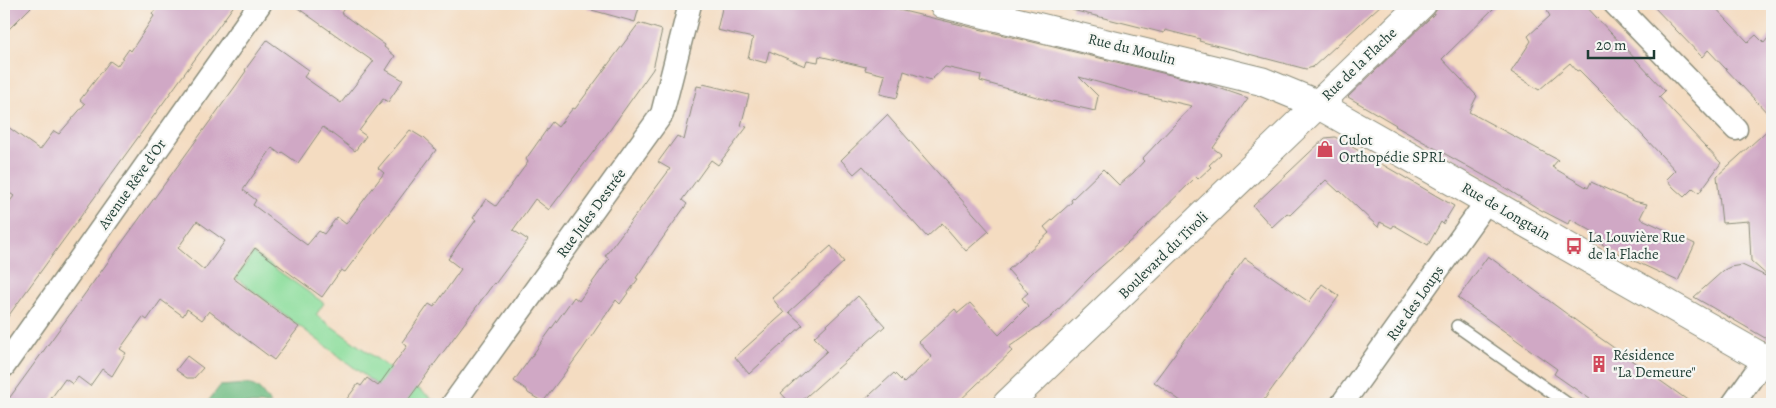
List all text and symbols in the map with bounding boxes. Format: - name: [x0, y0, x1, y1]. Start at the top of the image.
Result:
- street label: Rue de la Flache: [1317, 23, 1401, 105]
- street label: Rue du Moulin: [1086, 28, 1178, 70]
- scale bar: [1588, 28, 1655, 60]
- text: 20 m: [1596, 35, 1627, 55]
- place label: Culot Orthopédie SPRL: [1339, 130, 1446, 167]
- street label: Avenue Rêve d'Or: [93, 135, 171, 234]
- shop icon: Culot Orthopédie SPRL: [1315, 139, 1335, 159]
- street label: Rue Jules Destrée: [552, 164, 630, 262]
- street label: Rue de Longtain: [1458, 177, 1554, 245]
- street label: Boulevard du Tivoli: [1114, 207, 1212, 303]
- place label: La Louvière Rue de la Flache: [1588, 227, 1685, 264]
- bus stop icon: La Louvière Rue de la Flache: [1564, 236, 1584, 256]
- street label: Rue des Loups: [1382, 261, 1448, 345]
- place label: Résidence "La Demeure": [1613, 345, 1696, 382]
- building icon: Résidence "La Demeure": [1589, 354, 1609, 374]

